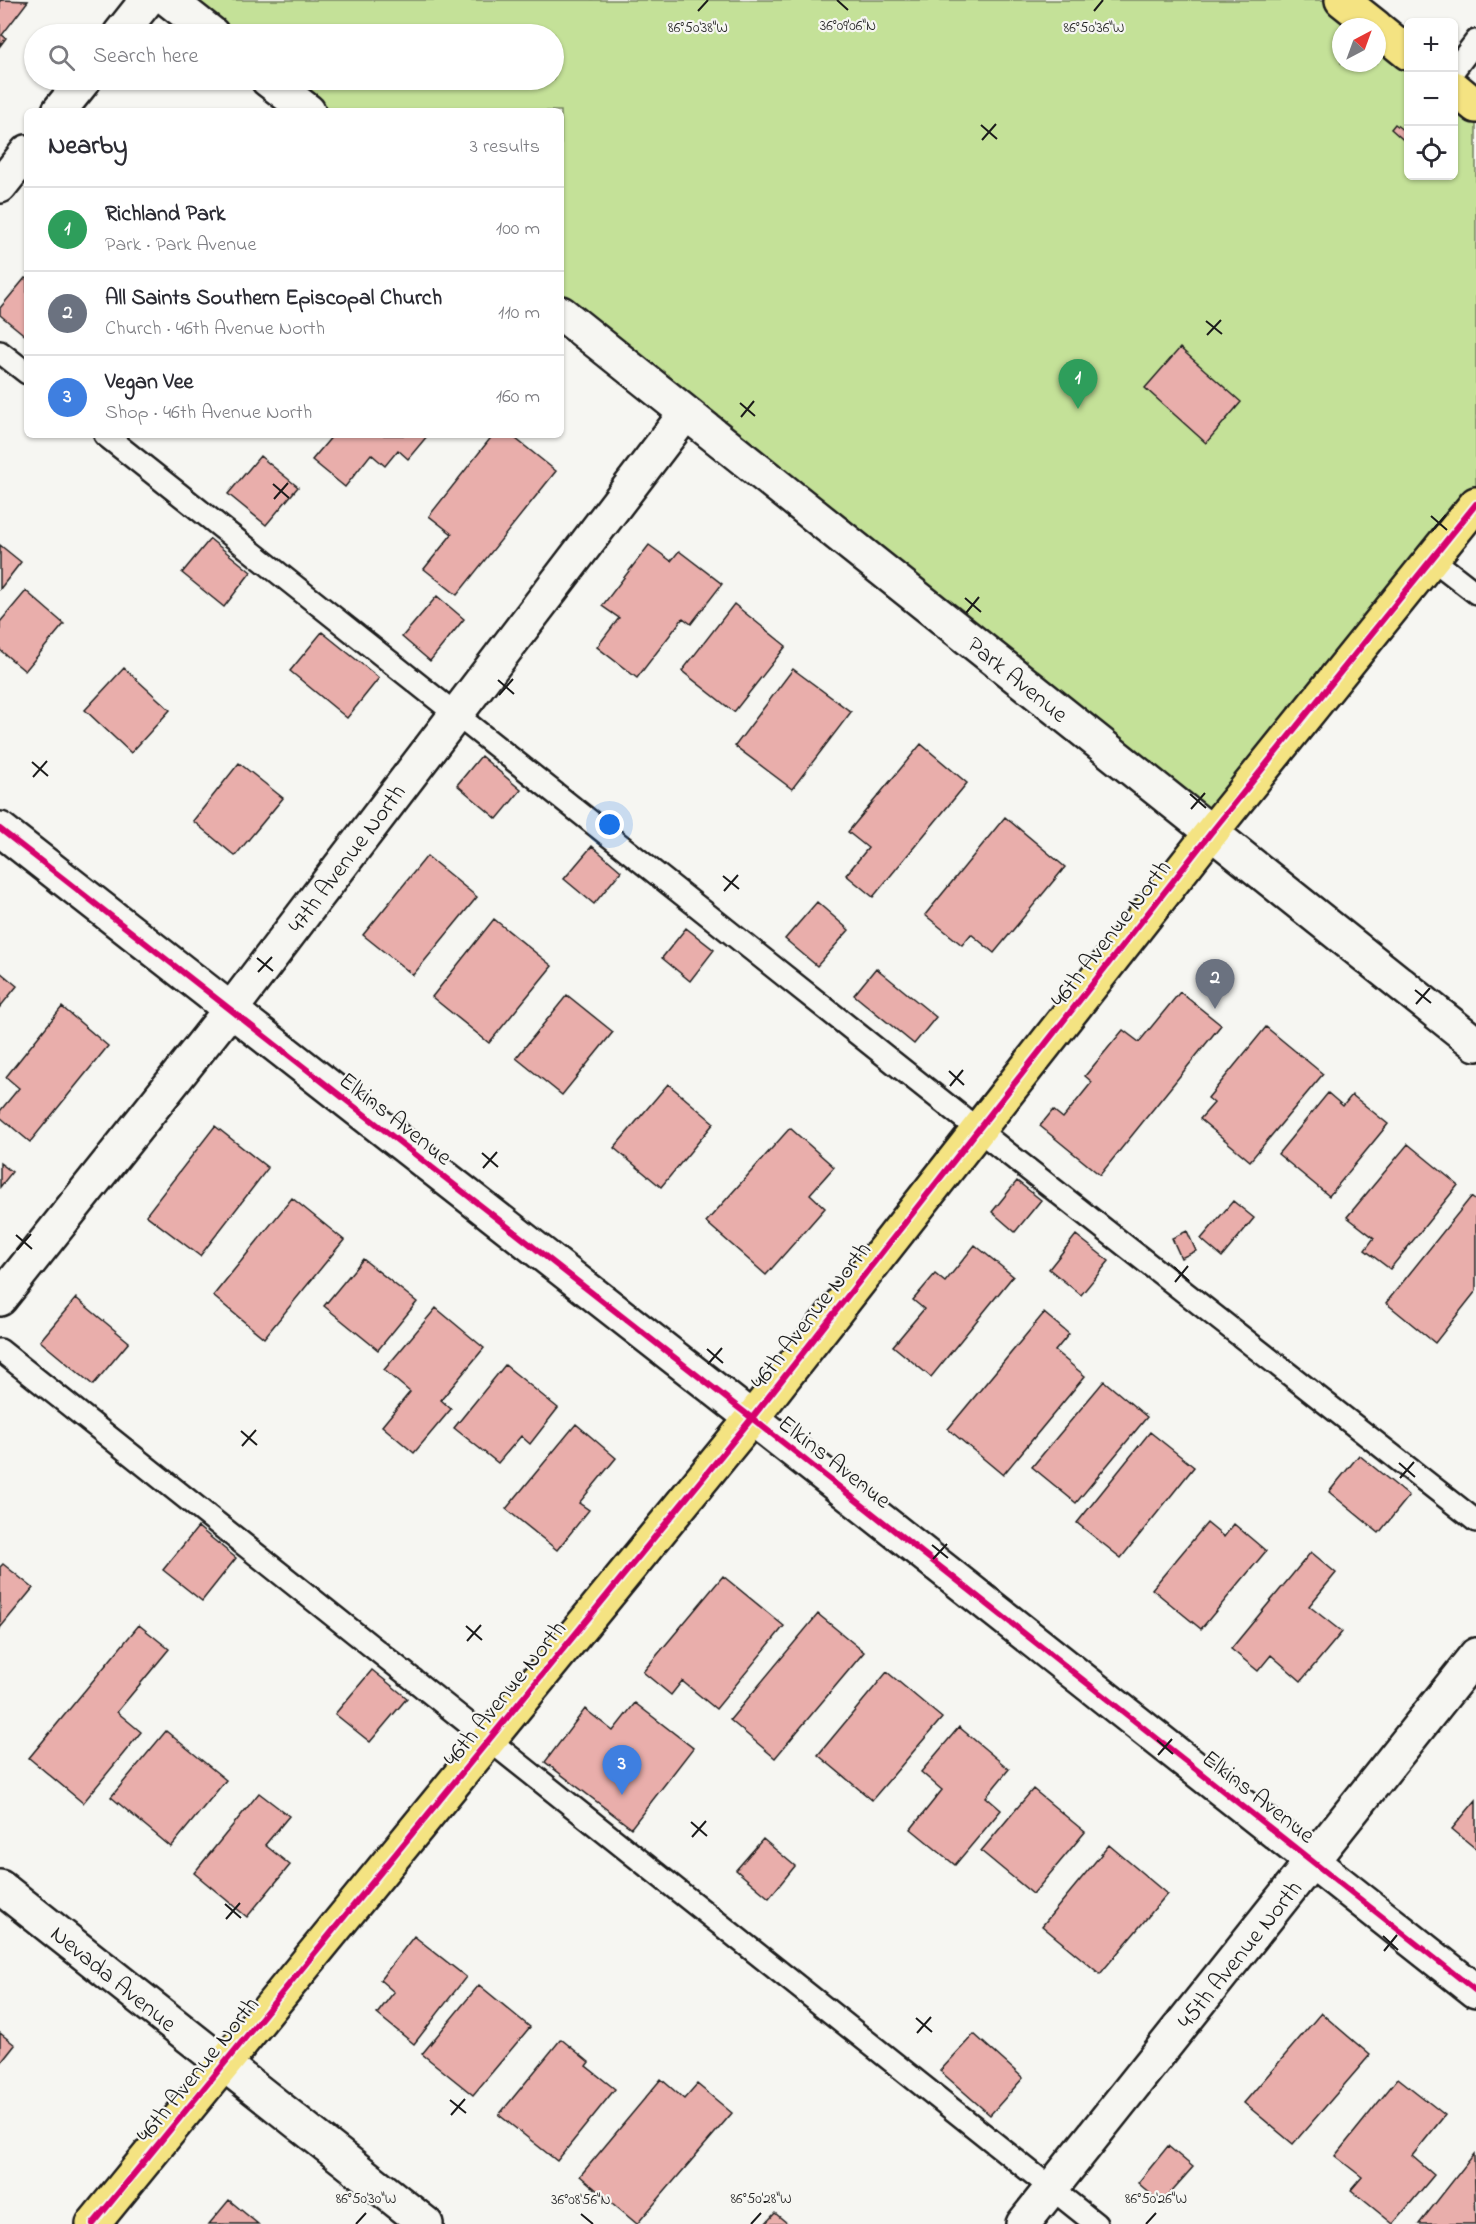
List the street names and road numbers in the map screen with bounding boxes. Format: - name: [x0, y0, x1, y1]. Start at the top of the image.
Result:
- street label: Park Avenue: [958, 629, 1075, 733]
- street label: 47th Avenue North: [280, 778, 416, 941]
- street label: 46th Avenue North: [1043, 853, 1181, 1016]
- street label: Elkins Avenue: [330, 1065, 459, 1176]
- street label: 46th Avenue North: [743, 1235, 881, 1398]
- street label: Elkins Avenue: [769, 1408, 898, 1519]
- street label: 46th Avenue North: [436, 1614, 576, 1775]
- street label: Elkins Avenue: [1193, 1743, 1322, 1854]
- street label: 45th Avenue North: [1170, 1874, 1312, 2037]
- street label: Nevada Avenue: [42, 1918, 183, 2042]
- street label: 46th Avenue North: [129, 1990, 269, 2151]

